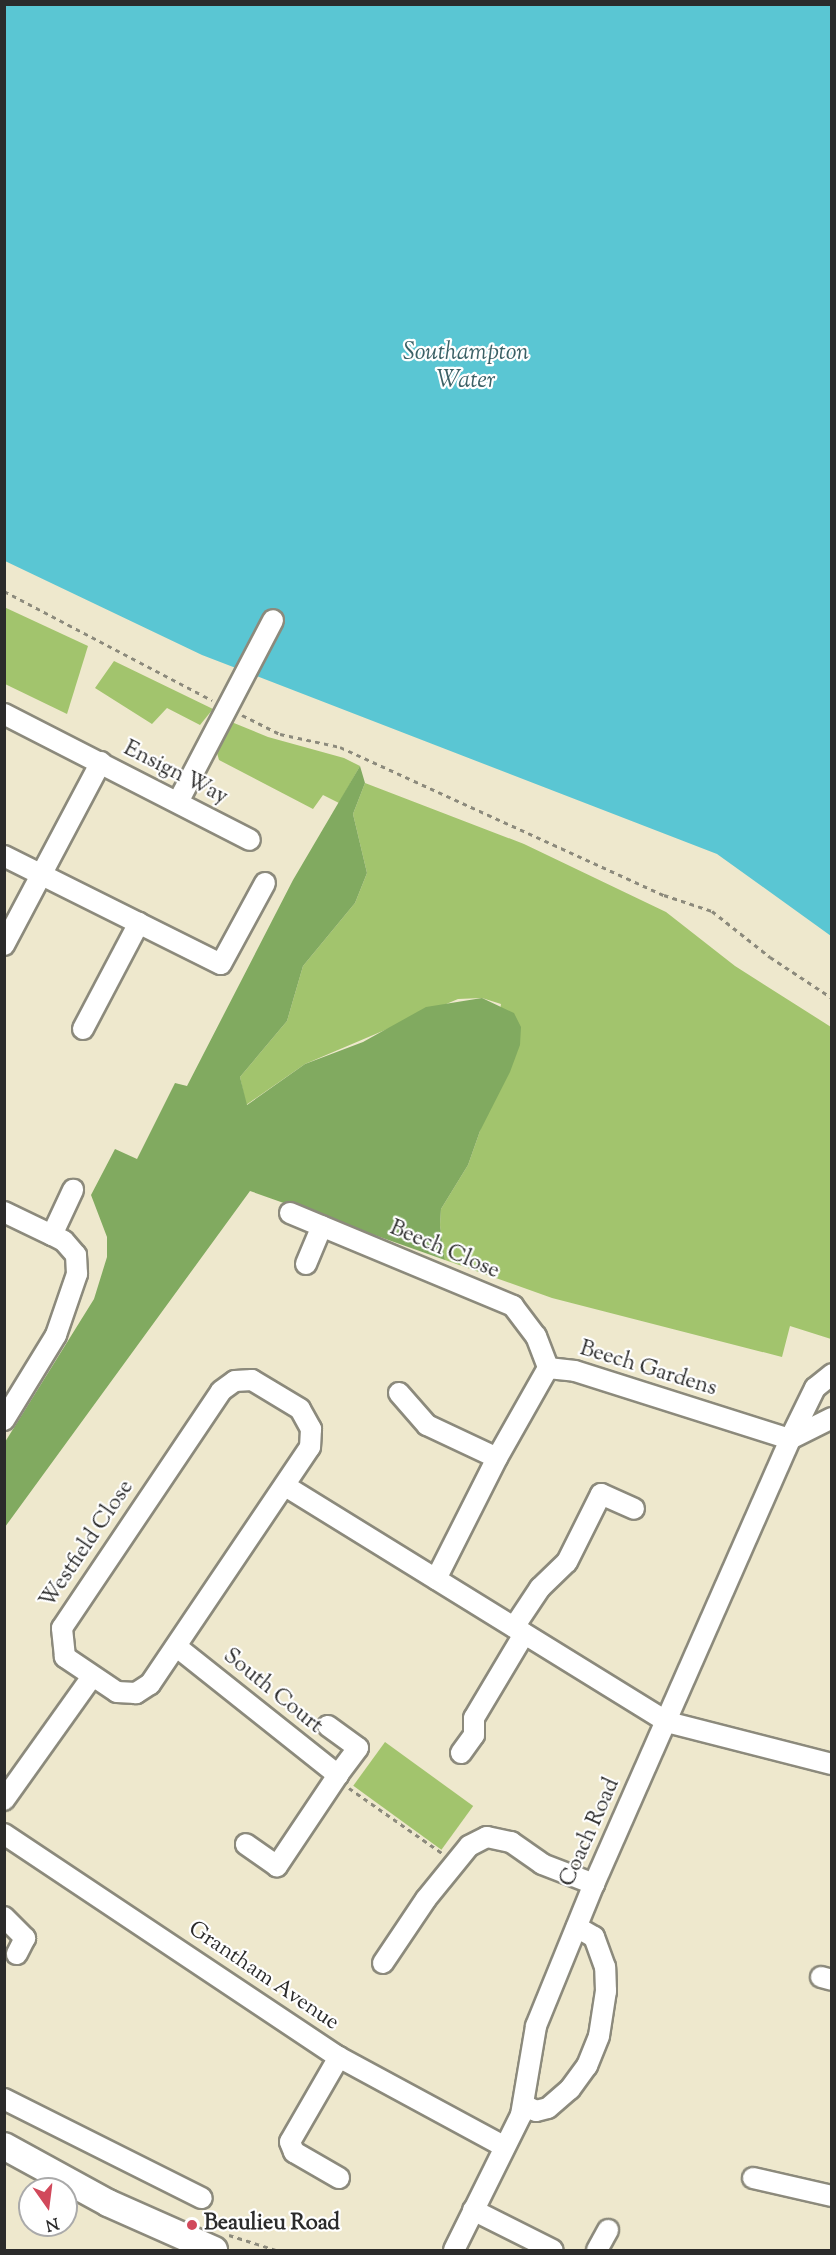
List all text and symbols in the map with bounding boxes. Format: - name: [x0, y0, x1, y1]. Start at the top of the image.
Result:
- water label: Southampton Water: [403, 340, 529, 396]
- street label: Ensign Way: [118, 736, 232, 812]
- street label: Beech Close: [385, 1216, 503, 1286]
- street label: Beech Gardens: [576, 1337, 720, 1403]
- street label: Westfield Close: [36, 1476, 140, 1614]
- street label: South Court: [217, 1644, 327, 1740]
- street label: Coach Road: [555, 1775, 627, 1891]
- street label: Grantham Avenue: [183, 1917, 343, 2037]
- north arrow: [18, 2177, 78, 2237]
- text: N: [43, 2210, 61, 2236]
- place label: Beaulieu Road: [204, 2212, 340, 2238]
- marker: Beaulieu Road: [185, 2218, 199, 2232]

